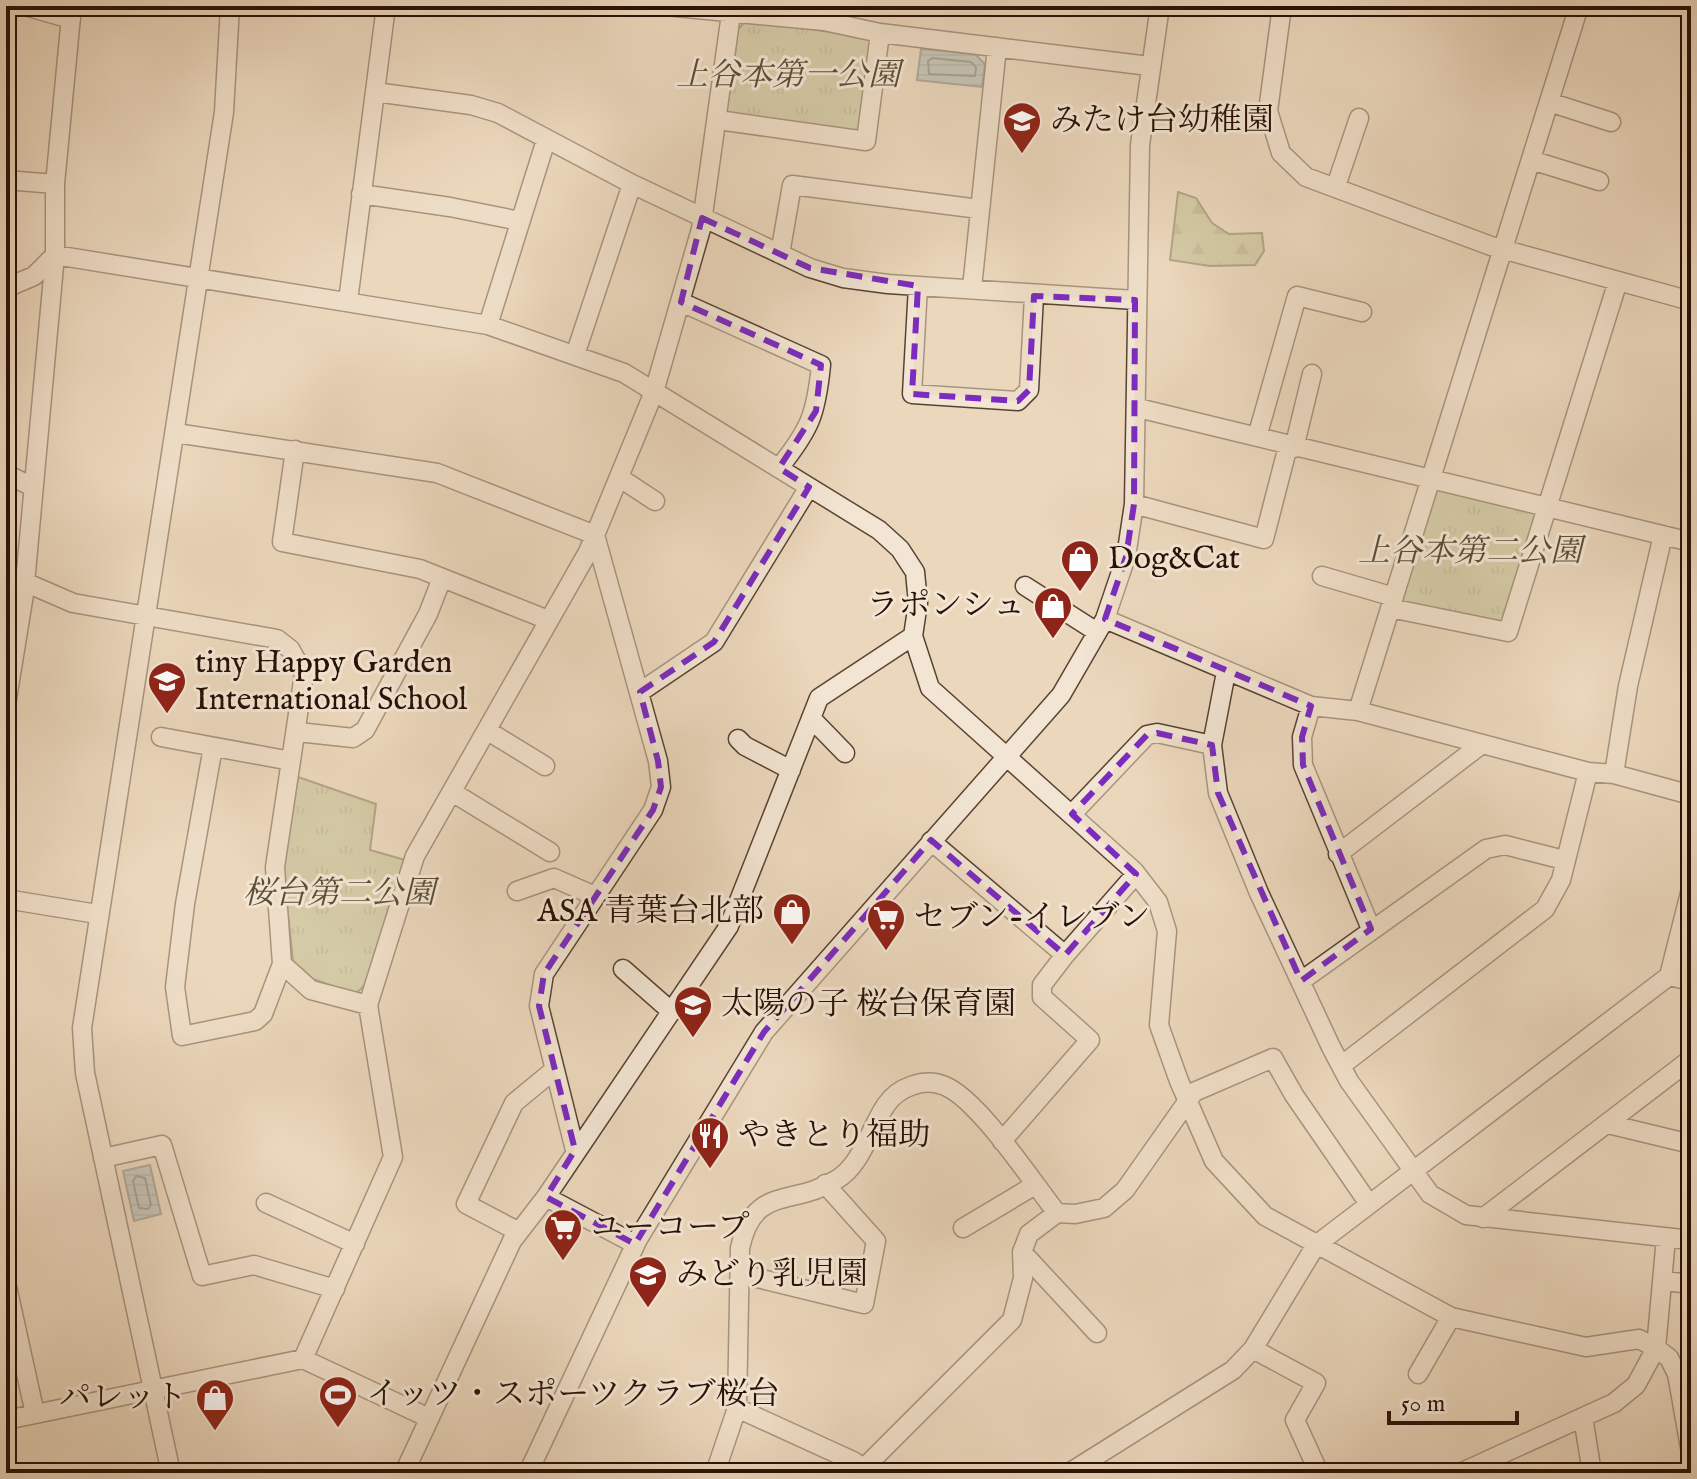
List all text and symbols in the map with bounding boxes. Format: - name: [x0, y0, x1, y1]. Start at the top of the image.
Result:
- park label: 上谷本第一公園: [676, 56, 905, 97]
- school or university icon: みたけ台幼稚園: [1001, 100, 1043, 155]
- place label: みたけ台幼稚園: [1050, 101, 1274, 142]
- park label: 上谷本第二公園: [1358, 532, 1587, 573]
- shop icon: Dog&Cat: [1059, 538, 1101, 593]
- place label: Dog&Cat: [1108, 539, 1240, 580]
- shop icon: ラポンシュ: [1032, 585, 1074, 640]
- place label: ラポンシュ: [866, 586, 1025, 627]
- place label: tiny Happy Garden International School: [195, 643, 468, 721]
- school or university icon: tiny Happy Garden International School: [146, 660, 188, 715]
- park label: 桜台第二公園: [243, 874, 440, 915]
- shop icon: ASA 青葉台北部: [771, 891, 813, 946]
- place label: ASA 青葉台北部: [536, 892, 764, 933]
- supermarket icon: セブン-イレブン: [865, 897, 907, 952]
- place label: セブン-イレブン: [914, 898, 1150, 939]
- school or university icon: 太陽の子 桜台保育園: [672, 984, 714, 1039]
- place label: 太陽の子 桜台保育園: [721, 985, 1016, 1026]
- restaurant icon: やきとり福助: [689, 1115, 731, 1170]
- place label: やきとり福助: [738, 1116, 930, 1157]
- supermarket icon: ユーコープ: [542, 1207, 584, 1262]
- place label: ユーコープ: [591, 1208, 749, 1249]
- school or university icon: みどり乳児園: [627, 1254, 669, 1309]
- place label: みどり乳児園: [676, 1255, 868, 1296]
- sports icon: イッツ・スポーツクラブ桜台: [317, 1374, 359, 1429]
- place label: イッツ・スポーツクラブ桜台: [366, 1375, 780, 1416]
- scale bar: [1389, 1375, 1517, 1425]
- shop icon: パレット: [194, 1377, 236, 1432]
- place label: パレット: [59, 1378, 187, 1419]
- text: 50 m: [1401, 1389, 1445, 1420]

